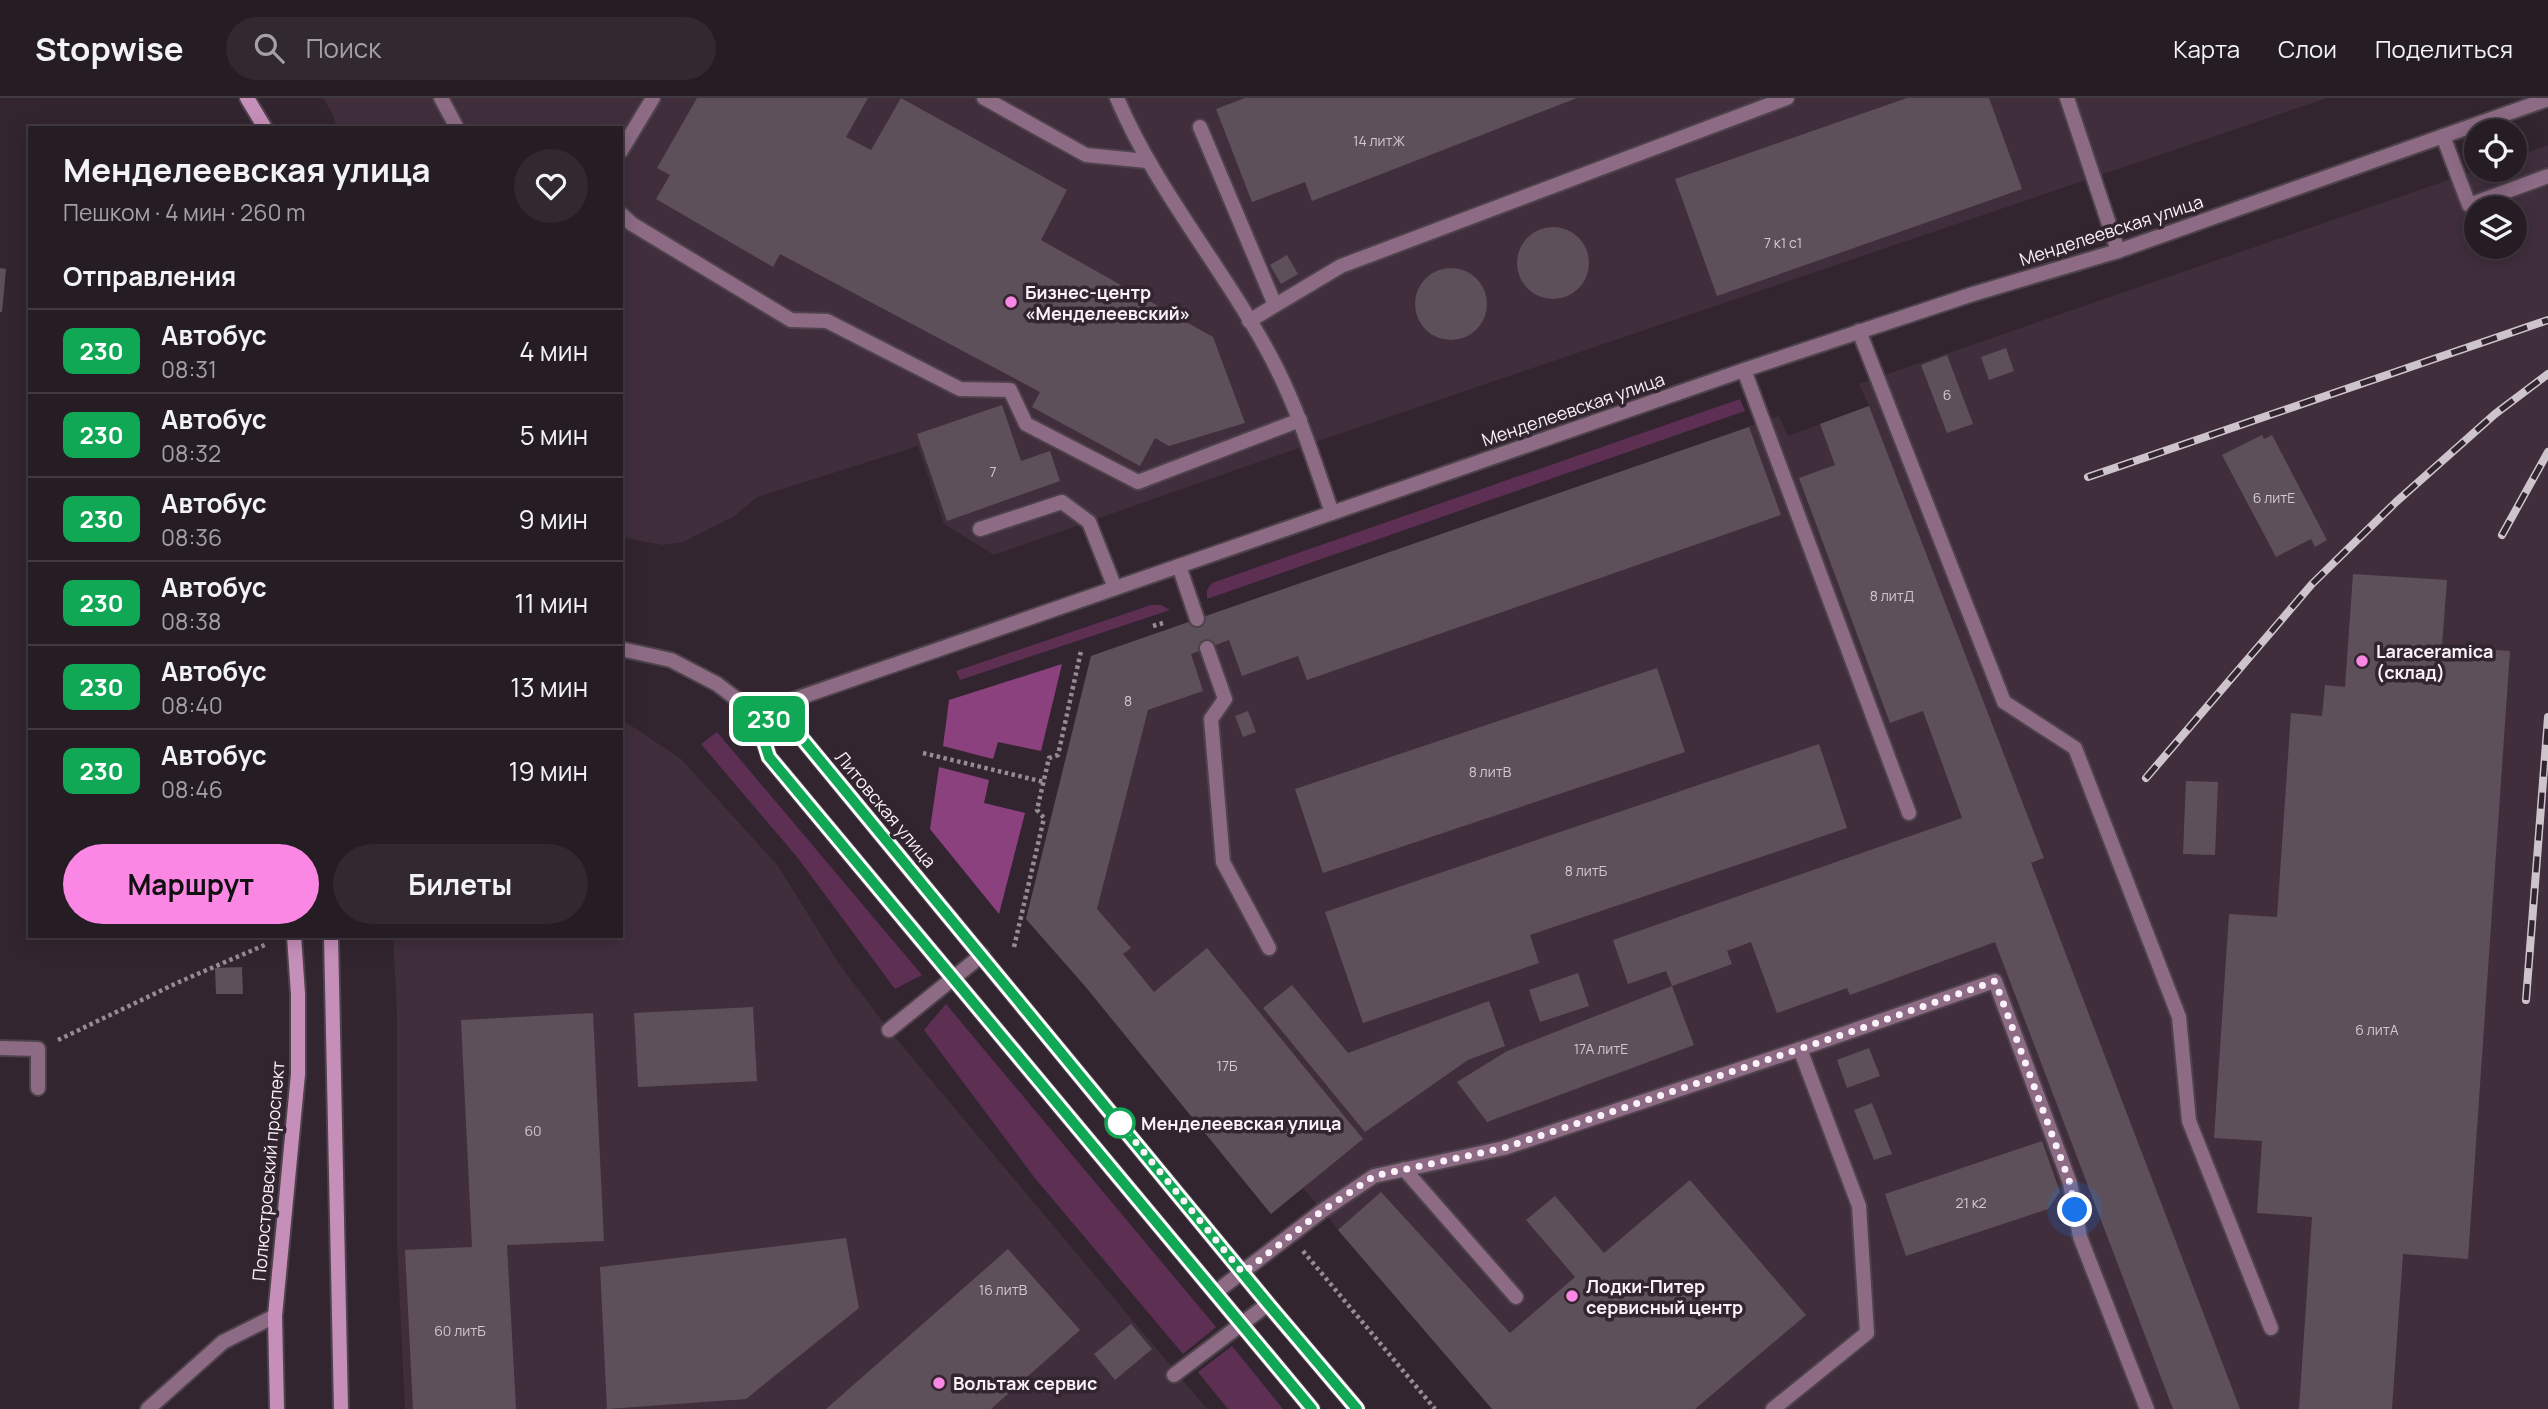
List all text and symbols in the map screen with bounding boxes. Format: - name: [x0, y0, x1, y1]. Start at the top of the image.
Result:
- search box: [226, 17, 716, 80]
- text: Stopwise: [35, 26, 184, 71]
- icon: search: [250, 29, 288, 67]
- text: Поиск: [306, 30, 381, 66]
- text: Карта: [2173, 32, 2240, 65]
- text: Слои: [2278, 32, 2337, 65]
- text: Поделиться: [2375, 32, 2513, 65]
- map controls: [2464, 119, 2527, 259]
- button: locate: [2464, 119, 2527, 182]
- house number: 14 литЖ: [1353, 131, 1406, 150]
- text: Менделеевская улица: [63, 147, 431, 192]
- button: heart: [514, 149, 588, 223]
- street label: Менделеевская улица: [2016, 189, 2206, 271]
- text: Пешком · 4 мин · 260 m: [63, 196, 306, 228]
- button: layers: [2464, 196, 2527, 259]
- house number: 7 к1 с1: [1764, 233, 1802, 252]
- text: Отправления: [63, 258, 236, 294]
- place label: Бизнес-центр «Менделеевский»: [1025, 280, 1190, 325]
- marker: Бизнес-центр «Менделеевский»: [1003, 294, 1019, 310]
- text: Автобус: [161, 317, 267, 353]
- text: 4 мин: [519, 333, 588, 369]
- text: 230: [79, 334, 124, 367]
- text: 08:31: [161, 353, 217, 385]
- street label: Менделеевская улица: [1478, 366, 1668, 452]
- house number: 6: [1943, 385, 1951, 404]
- text: Автобус: [161, 401, 267, 437]
- text: 5 мин: [520, 417, 588, 453]
- text: 230: [79, 418, 124, 451]
- text: 08:32: [161, 437, 221, 469]
- house number: 7: [989, 462, 997, 481]
- text: Автобус: [161, 485, 267, 521]
- house number: 6 литЕ: [2253, 488, 2295, 507]
- text: 9 мин: [519, 501, 588, 537]
- text: 230: [79, 502, 124, 535]
- text: 08:36: [161, 521, 222, 553]
- text: Автобус: [161, 569, 267, 605]
- text: 11 мин: [514, 585, 588, 621]
- text: 230: [79, 586, 124, 619]
- house number: 8 литД: [1870, 586, 1914, 605]
- text: 08:38: [161, 605, 221, 637]
- place label: Laraceramica (склад): [2376, 639, 2493, 684]
- text: Автобус: [161, 653, 267, 689]
- marker: Laraceramica (склад): [2354, 653, 2370, 669]
- text: 13 мин: [510, 669, 588, 705]
- text: 230: [79, 670, 124, 703]
- text: 08:40: [161, 689, 223, 721]
- house number: 8: [1124, 691, 1132, 710]
- line badge: 230: [729, 696, 809, 742]
- text: 230: [747, 702, 791, 735]
- text: Автобус: [161, 737, 267, 773]
- street label: Литовская улица: [830, 746, 942, 872]
- text: 19 мин: [508, 753, 588, 789]
- text: 230: [79, 754, 124, 787]
- house number: 8 литВ: [1469, 762, 1512, 781]
- text: 08:46: [161, 773, 223, 805]
- button: Маршрут: [63, 844, 319, 924]
- button: Билеты: [333, 844, 588, 924]
- house number: 8 литБ: [1565, 861, 1608, 880]
- house number: 6 литА: [2355, 1020, 2399, 1039]
- house number: 17А литЕ: [1574, 1039, 1628, 1058]
- house number: 17Б: [1217, 1056, 1238, 1075]
- street label: Полюстровский проспект: [246, 1060, 290, 1282]
- marker: Менделеевская улица: [1105, 1108, 1135, 1138]
- place label: Менделеевская улица: [1141, 1111, 1341, 1135]
- house number: 60: [524, 1121, 542, 1140]
- your location: [2057, 1192, 2092, 1227]
- house number: 21 к2: [1955, 1193, 1987, 1212]
- place label: Лодки-Питер сервисный центр: [1586, 1274, 1743, 1319]
- house number: 16 литВ: [979, 1280, 1028, 1299]
- marker: Лодки-Питер сервисный центр: [1564, 1288, 1580, 1304]
- house number: 60 литБ: [434, 1321, 486, 1340]
- place label: Вольтаж сервис: [953, 1371, 1097, 1395]
- marker: Вольтаж сервис: [931, 1375, 947, 1391]

